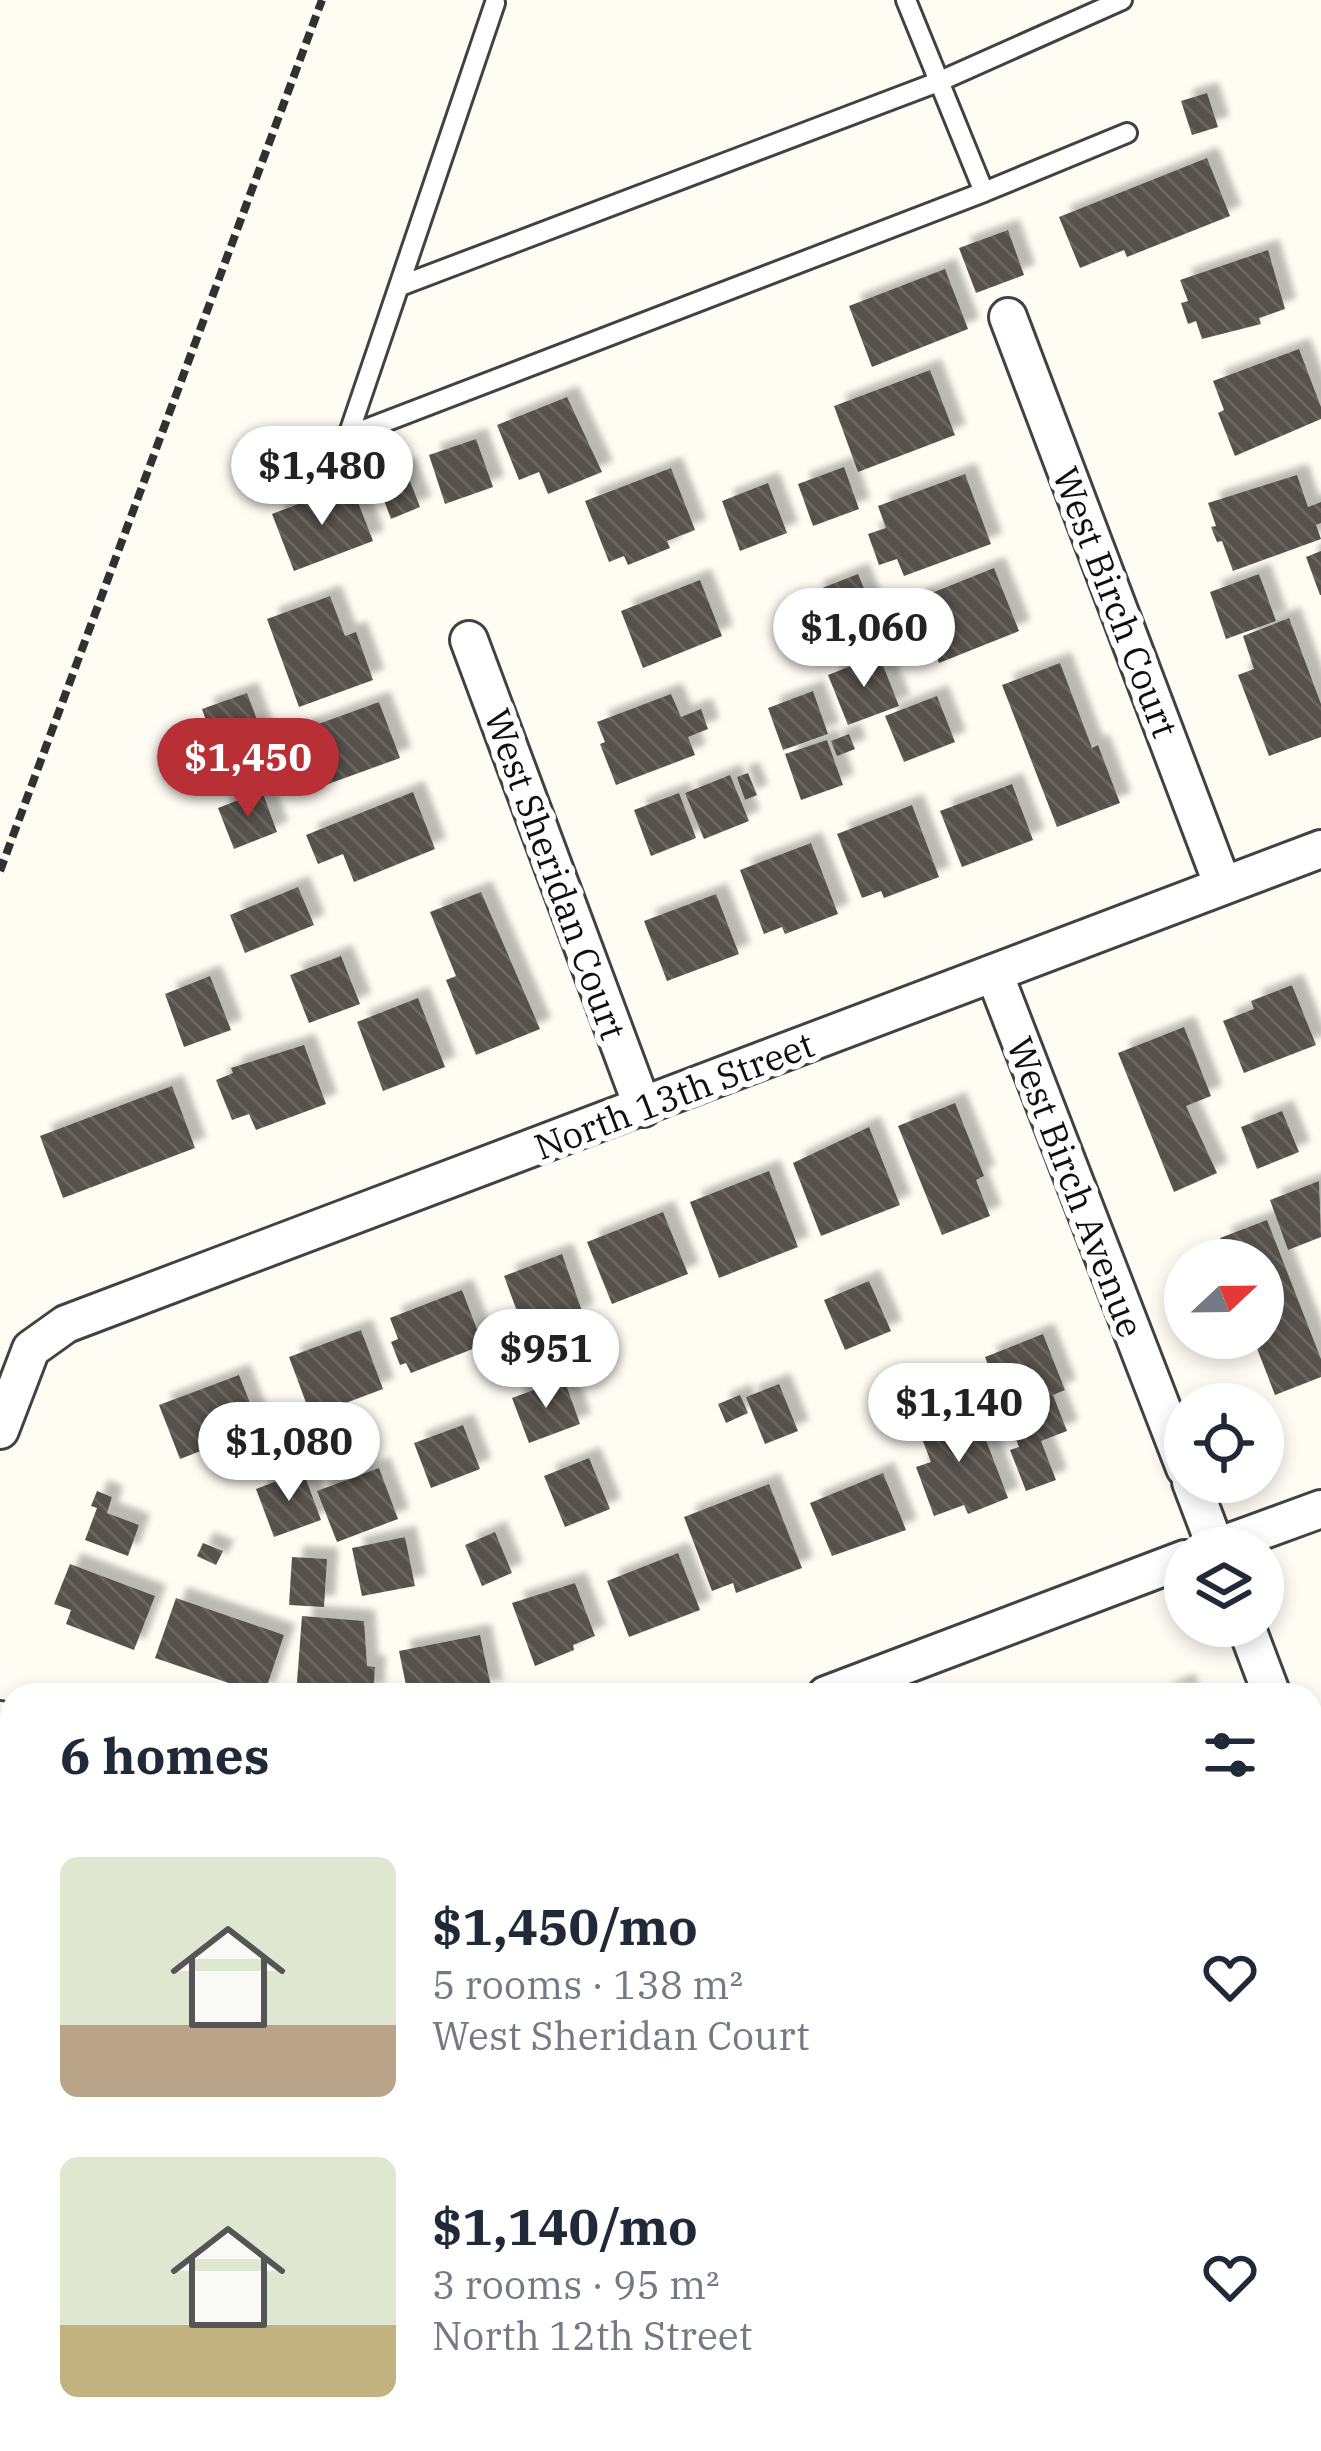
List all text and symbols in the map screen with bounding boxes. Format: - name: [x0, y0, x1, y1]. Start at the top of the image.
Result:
- pin: $1,480: [224, 426, 420, 528]
- text: $1,480: [258, 439, 386, 490]
- street label: West Birch Court: [1043, 460, 1189, 744]
- pin: $1,060: [766, 588, 962, 690]
- text: $1,060: [800, 601, 928, 652]
- street label: West Sheridan Court: [474, 702, 638, 1046]
- pin: $1,450: [150, 718, 346, 820]
- text: $1,450: [184, 731, 312, 782]
- street label: North 13th Street: [527, 1020, 821, 1170]
- street label: West Birch Avenue: [997, 1030, 1155, 1344]
- north arrow: [1164, 1239, 1284, 1359]
- map controls: [1164, 1239, 1284, 1647]
- pin: $951: [475, 1309, 617, 1411]
- text: $951: [499, 1322, 593, 1373]
- pin: $1,140: [861, 1363, 1057, 1465]
- text: $1,140: [895, 1376, 1023, 1427]
- button: locate: [1164, 1383, 1284, 1503]
- pin: $1,080: [191, 1402, 387, 1504]
- text: $1,080: [225, 1415, 353, 1466]
- button: layers: [1164, 1527, 1284, 1647]
- text: 6 homes: [60, 1722, 270, 1788]
- icon: filters: [1197, 1722, 1263, 1788]
- text: $1,450/mo: [432, 1893, 698, 1959]
- icon: home: [156, 1905, 300, 2049]
- icon: heart: [1197, 1944, 1263, 2010]
- text: 5 rooms · 138 m²: [432, 1959, 743, 2010]
- text: West Sheridan Court: [432, 2010, 810, 2061]
- text: $1,140/mo: [432, 2193, 698, 2259]
- icon: home: [156, 2205, 300, 2349]
- icon: heart: [1197, 2244, 1263, 2310]
- text: 3 rooms · 95 m²: [432, 2259, 720, 2310]
- text: North 12th Street: [432, 2310, 752, 2361]

